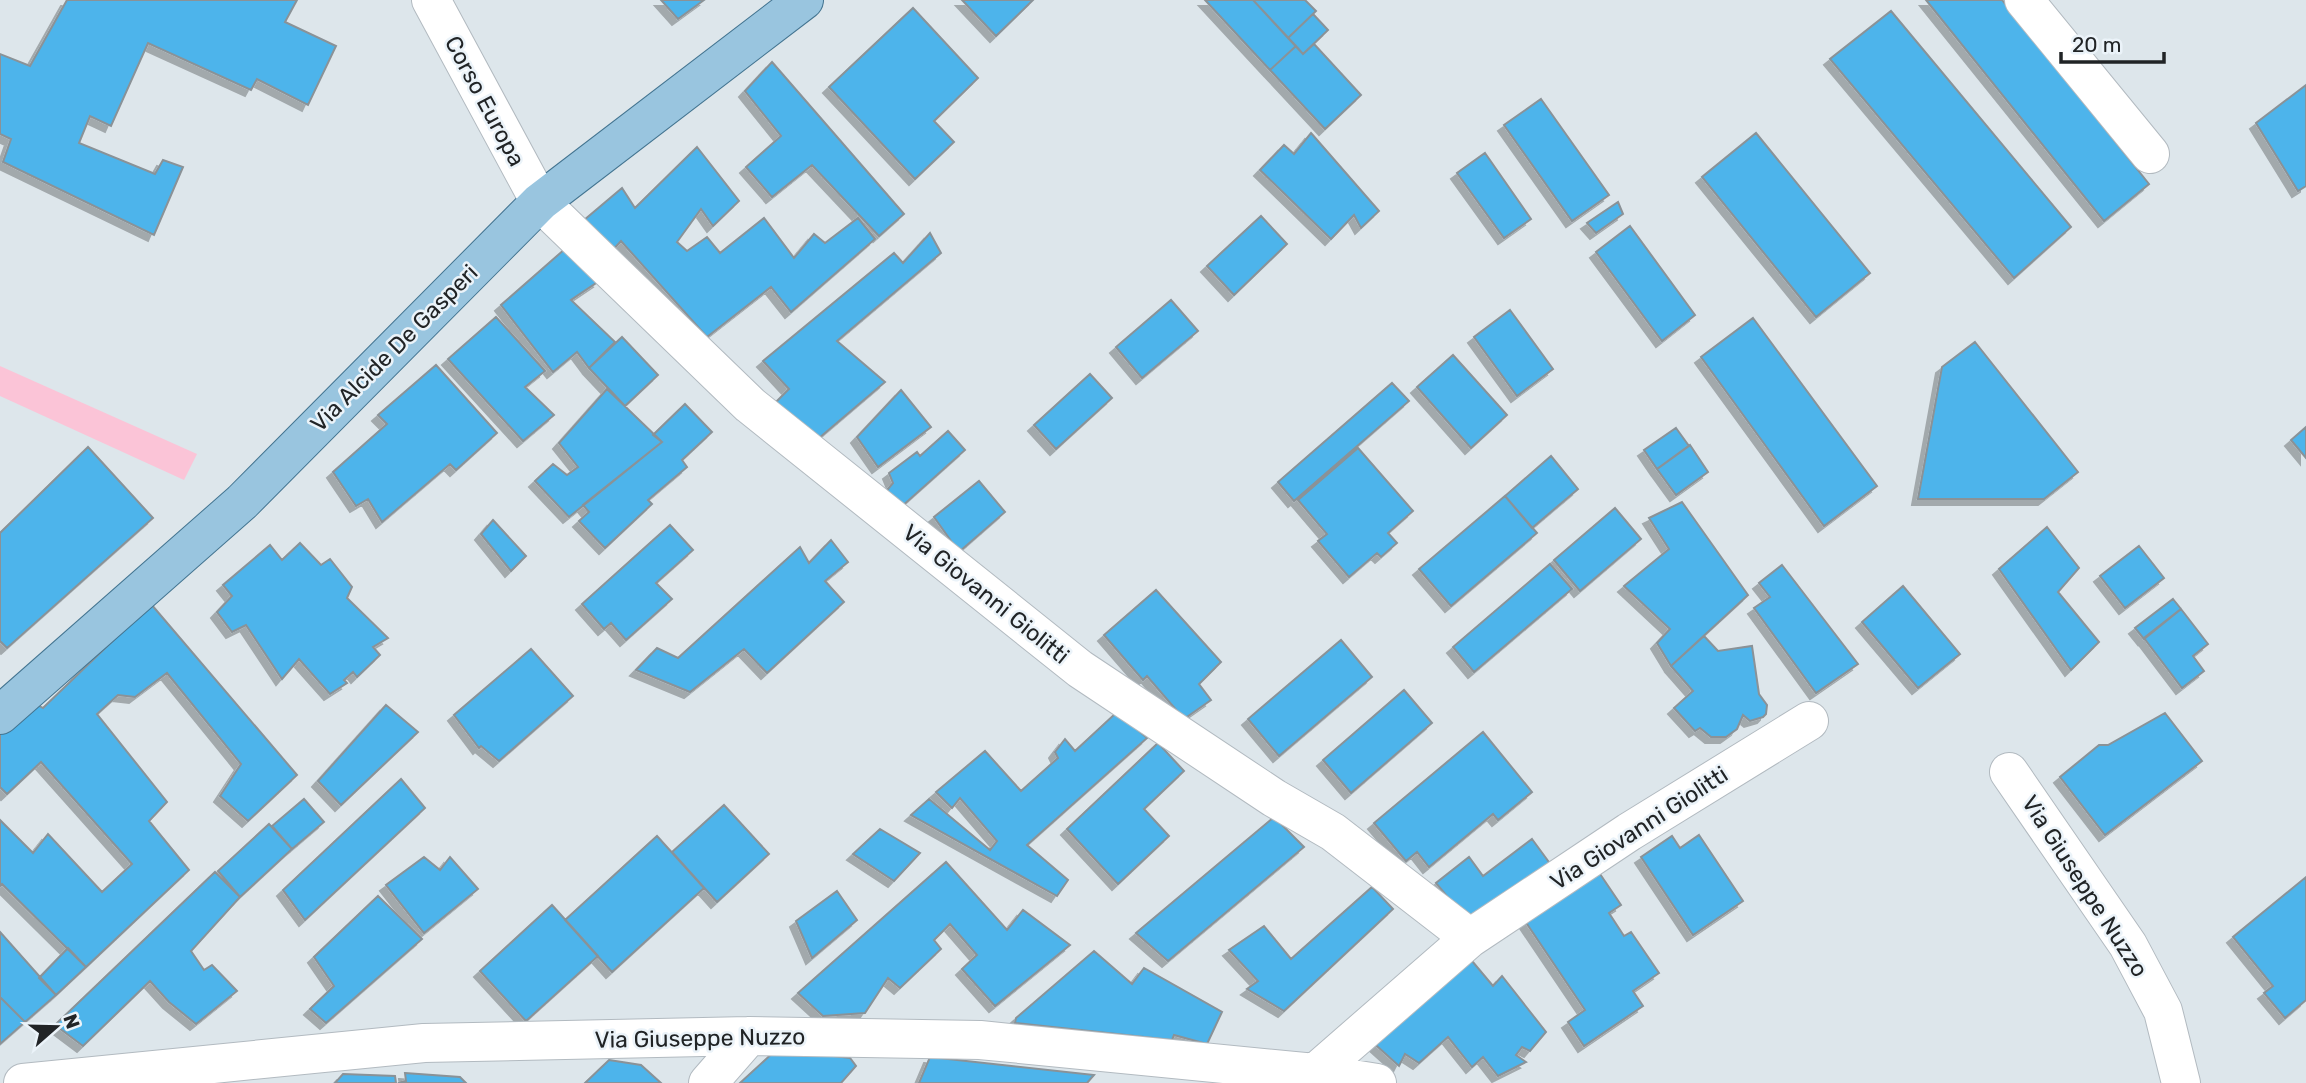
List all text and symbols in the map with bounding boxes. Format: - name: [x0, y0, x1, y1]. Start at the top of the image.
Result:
- scale bar: [2061, 21, 2164, 65]
- street label: Corso Europa: [439, 31, 531, 171]
- text: 20 m: [2072, 32, 2121, 57]
- street label: Via Alcide De Gasperi: [305, 259, 483, 437]
- street label: Via Giovanni Giolitti: [897, 518, 1075, 670]
- street label: Via Giovanni Giolitti: [1545, 760, 1733, 896]
- street label: Via Giuseppe Nuzzo: [2016, 790, 2154, 982]
- north arrow: [21, 992, 91, 1062]
- text: N: [58, 1011, 85, 1032]
- street label: Via Giuseppe Nuzzo: [594, 1022, 806, 1054]

